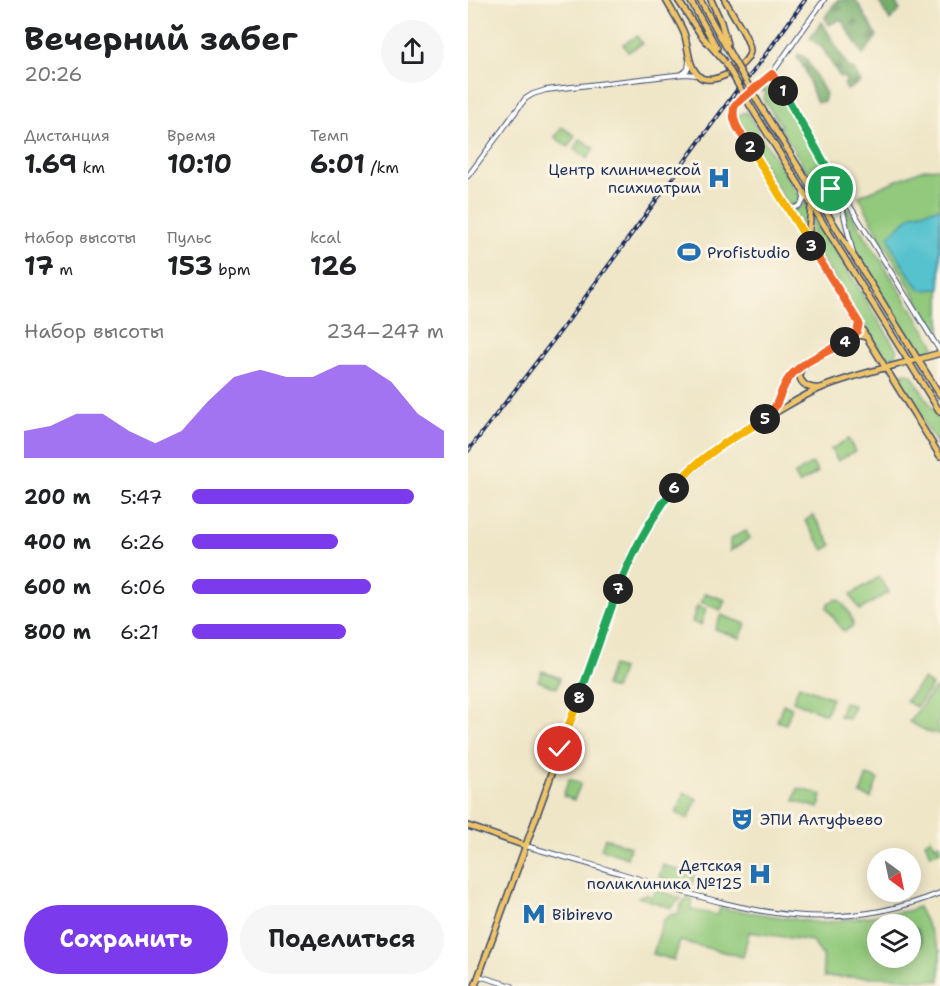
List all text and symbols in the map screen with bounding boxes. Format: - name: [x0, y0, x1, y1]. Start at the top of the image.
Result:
- text: Вечерний забег: [24, 16, 298, 61]
- button: share: [381, 20, 444, 83]
- text: 20:26: [24, 61, 83, 87]
- pin: 1: [768, 76, 798, 106]
- text: 1: [779, 80, 787, 101]
- text: Дистанция: [24, 125, 110, 146]
- text: Время: [167, 125, 216, 146]
- text: Темп: [310, 125, 349, 146]
- pin: 2: [735, 132, 765, 162]
- text: 2: [744, 136, 756, 157]
- text: 1.69: [24, 146, 77, 181]
- text: 10:10: [167, 146, 232, 181]
- text: 6:01: [310, 146, 365, 181]
- text: km: [77, 157, 105, 178]
- text: /km: [365, 157, 399, 178]
- place label: Центр клинической психиатрии: [548, 159, 701, 198]
- pin: [805, 163, 856, 214]
- hospital icon: Центр клинической психиатрии: [706, 165, 732, 191]
- icon: arrive: [814, 172, 847, 205]
- text: Набор высоты: [24, 227, 136, 248]
- text: Пульс: [167, 227, 212, 248]
- text: kcal: [310, 227, 341, 248]
- pin: 3: [796, 231, 826, 261]
- text: 3: [805, 235, 817, 256]
- sports icon: Profistudio: [676, 239, 702, 265]
- place label: Profistudio: [707, 242, 790, 263]
- text: 17: [24, 248, 54, 283]
- text: 153: [167, 248, 213, 283]
- text: 126: [310, 248, 357, 283]
- text: m: [54, 259, 73, 280]
- text: bpm: [213, 259, 250, 280]
- text: Набор высоты: [24, 318, 164, 344]
- text: 234–247 m: [326, 318, 444, 344]
- pin: 4: [830, 327, 860, 357]
- text: 4: [839, 331, 851, 352]
- pin: 5: [750, 404, 780, 434]
- text: 5: [760, 408, 770, 429]
- pin: 6: [659, 473, 689, 503]
- text: 6: [668, 477, 680, 498]
- text: 200 m: [24, 484, 91, 510]
- text: 5:47: [120, 484, 162, 510]
- text: 400 m: [24, 529, 91, 555]
- text: 6:26: [120, 529, 165, 555]
- text: 600 m: [24, 574, 91, 600]
- text: 6:06: [120, 574, 166, 600]
- pin: 7: [603, 574, 633, 604]
- text: 7: [612, 578, 624, 599]
- text: 800 m: [24, 619, 91, 645]
- text: 6:21: [120, 619, 159, 645]
- pin: 8: [564, 683, 594, 713]
- text: 8: [573, 687, 585, 708]
- pin: [534, 723, 585, 774]
- icon: check: [543, 732, 576, 765]
- theatre icon: ЭПИ Алтуфьево: [729, 806, 755, 832]
- place label: ЭПИ Алтуфьево: [760, 809, 883, 830]
- north arrow: [867, 848, 921, 902]
- map controls: [867, 848, 921, 968]
- place label: Детская поликлиника №125: [587, 855, 742, 894]
- hospital icon: Детская поликлиника №125: [747, 861, 773, 887]
- metro station icon: Bibirevo: [521, 901, 547, 927]
- place label: Bibirevo: [552, 904, 613, 925]
- button: Сохранить: [24, 905, 228, 974]
- button: Поделиться: [240, 905, 444, 974]
- button: layers: [867, 914, 921, 968]

